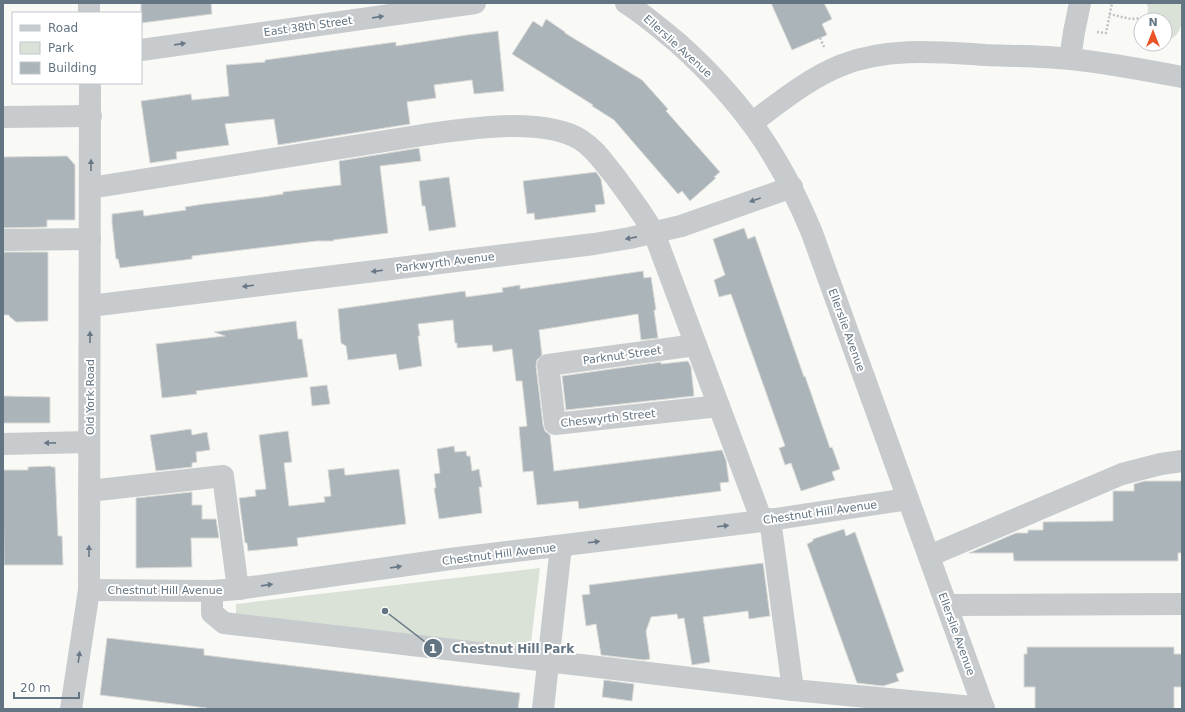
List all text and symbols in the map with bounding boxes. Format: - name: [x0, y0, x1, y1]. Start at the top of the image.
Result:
- legend: [12, 12, 142, 84]
- street label: Ellerslie Avenue: [641, 12, 715, 81]
- north arrow: [1133, 12, 1173, 52]
- street label: East 38th Street: [263, 14, 354, 39]
- one-way arrow: [372, 14, 384, 20]
- text: N: [1148, 16, 1158, 29]
- text: Road: [48, 21, 78, 35]
- text: Park: [48, 41, 74, 55]
- one-way arrow: [174, 41, 186, 47]
- text: Building: [48, 61, 97, 75]
- one-way arrow: [88, 158, 94, 171]
- one-way arrow: [749, 197, 761, 203]
- one-way arrow: [625, 235, 637, 241]
- street label: Parkwyrth Avenue: [395, 250, 495, 275]
- one-way arrow: [371, 267, 383, 274]
- one-way arrow: [242, 283, 254, 290]
- street label: Ellerslie Avenue: [825, 287, 868, 374]
- one-way arrow: [87, 330, 93, 343]
- street label: Parknut Street: [582, 343, 663, 367]
- street label: Old York Road: [84, 359, 97, 435]
- street label: Cheswyrth Street: [560, 407, 657, 430]
- one-way arrow: [43, 440, 56, 446]
- street label: Chestnut Hill Avenue: [762, 498, 878, 527]
- one-way arrow: [717, 522, 729, 529]
- one-way arrow: [588, 539, 600, 545]
- street label: Chestnut Hill Avenue: [441, 541, 557, 568]
- one-way arrow: [86, 544, 92, 557]
- one-way arrow: [390, 564, 402, 570]
- one-way arrow: [261, 582, 273, 588]
- street label: Chestnut Hill Avenue: [107, 584, 223, 597]
- street label: Ellerslie Avenue: [935, 591, 978, 678]
- callout: Chestnut Hill Park: [423, 636, 582, 660]
- text: 1: [429, 642, 437, 656]
- text: Chestnut Hill Park: [452, 642, 575, 656]
- one-way arrow: [76, 651, 82, 663]
- scale bar: [14, 674, 79, 700]
- text: 20 m: [20, 681, 51, 695]

